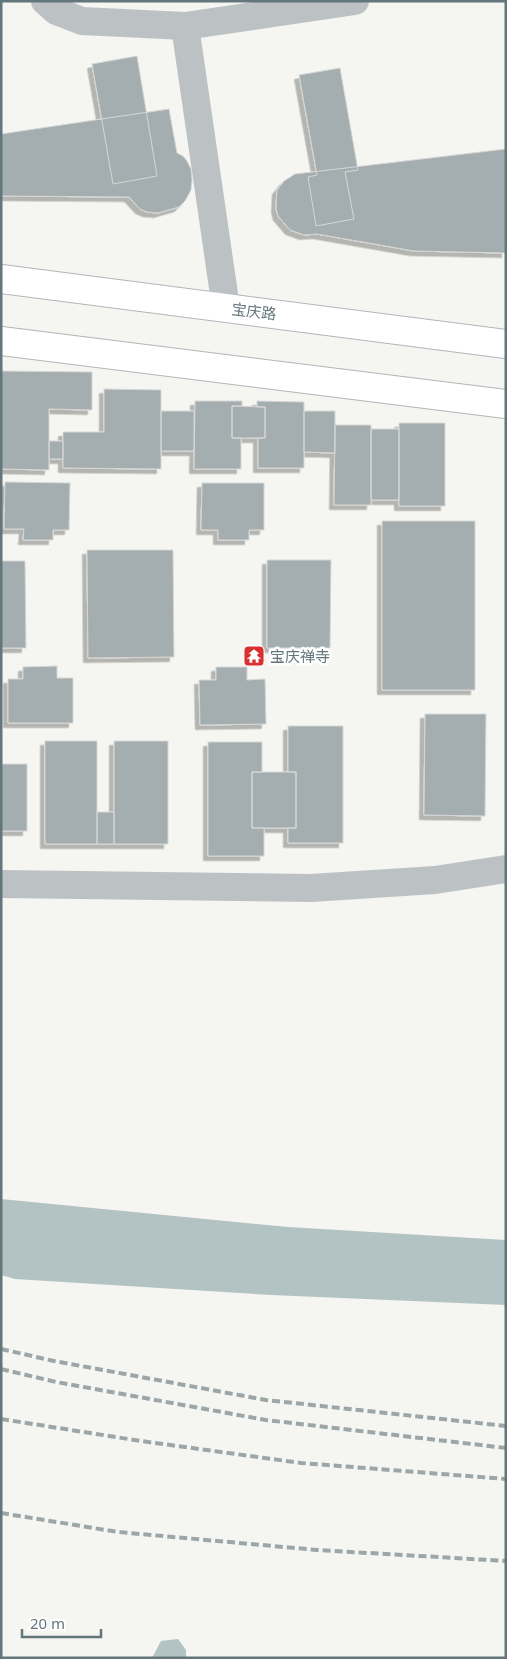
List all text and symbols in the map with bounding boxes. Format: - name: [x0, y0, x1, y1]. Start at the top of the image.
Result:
- street label: 宝庆路: [230, 298, 278, 324]
- temple icon: 宝庆禅寺: [242, 644, 266, 668]
- place label: 宝庆禅寺: [270, 646, 330, 666]
- scale bar: [22, 1606, 101, 1638]
- text: 20 m: [30, 1613, 65, 1633]

